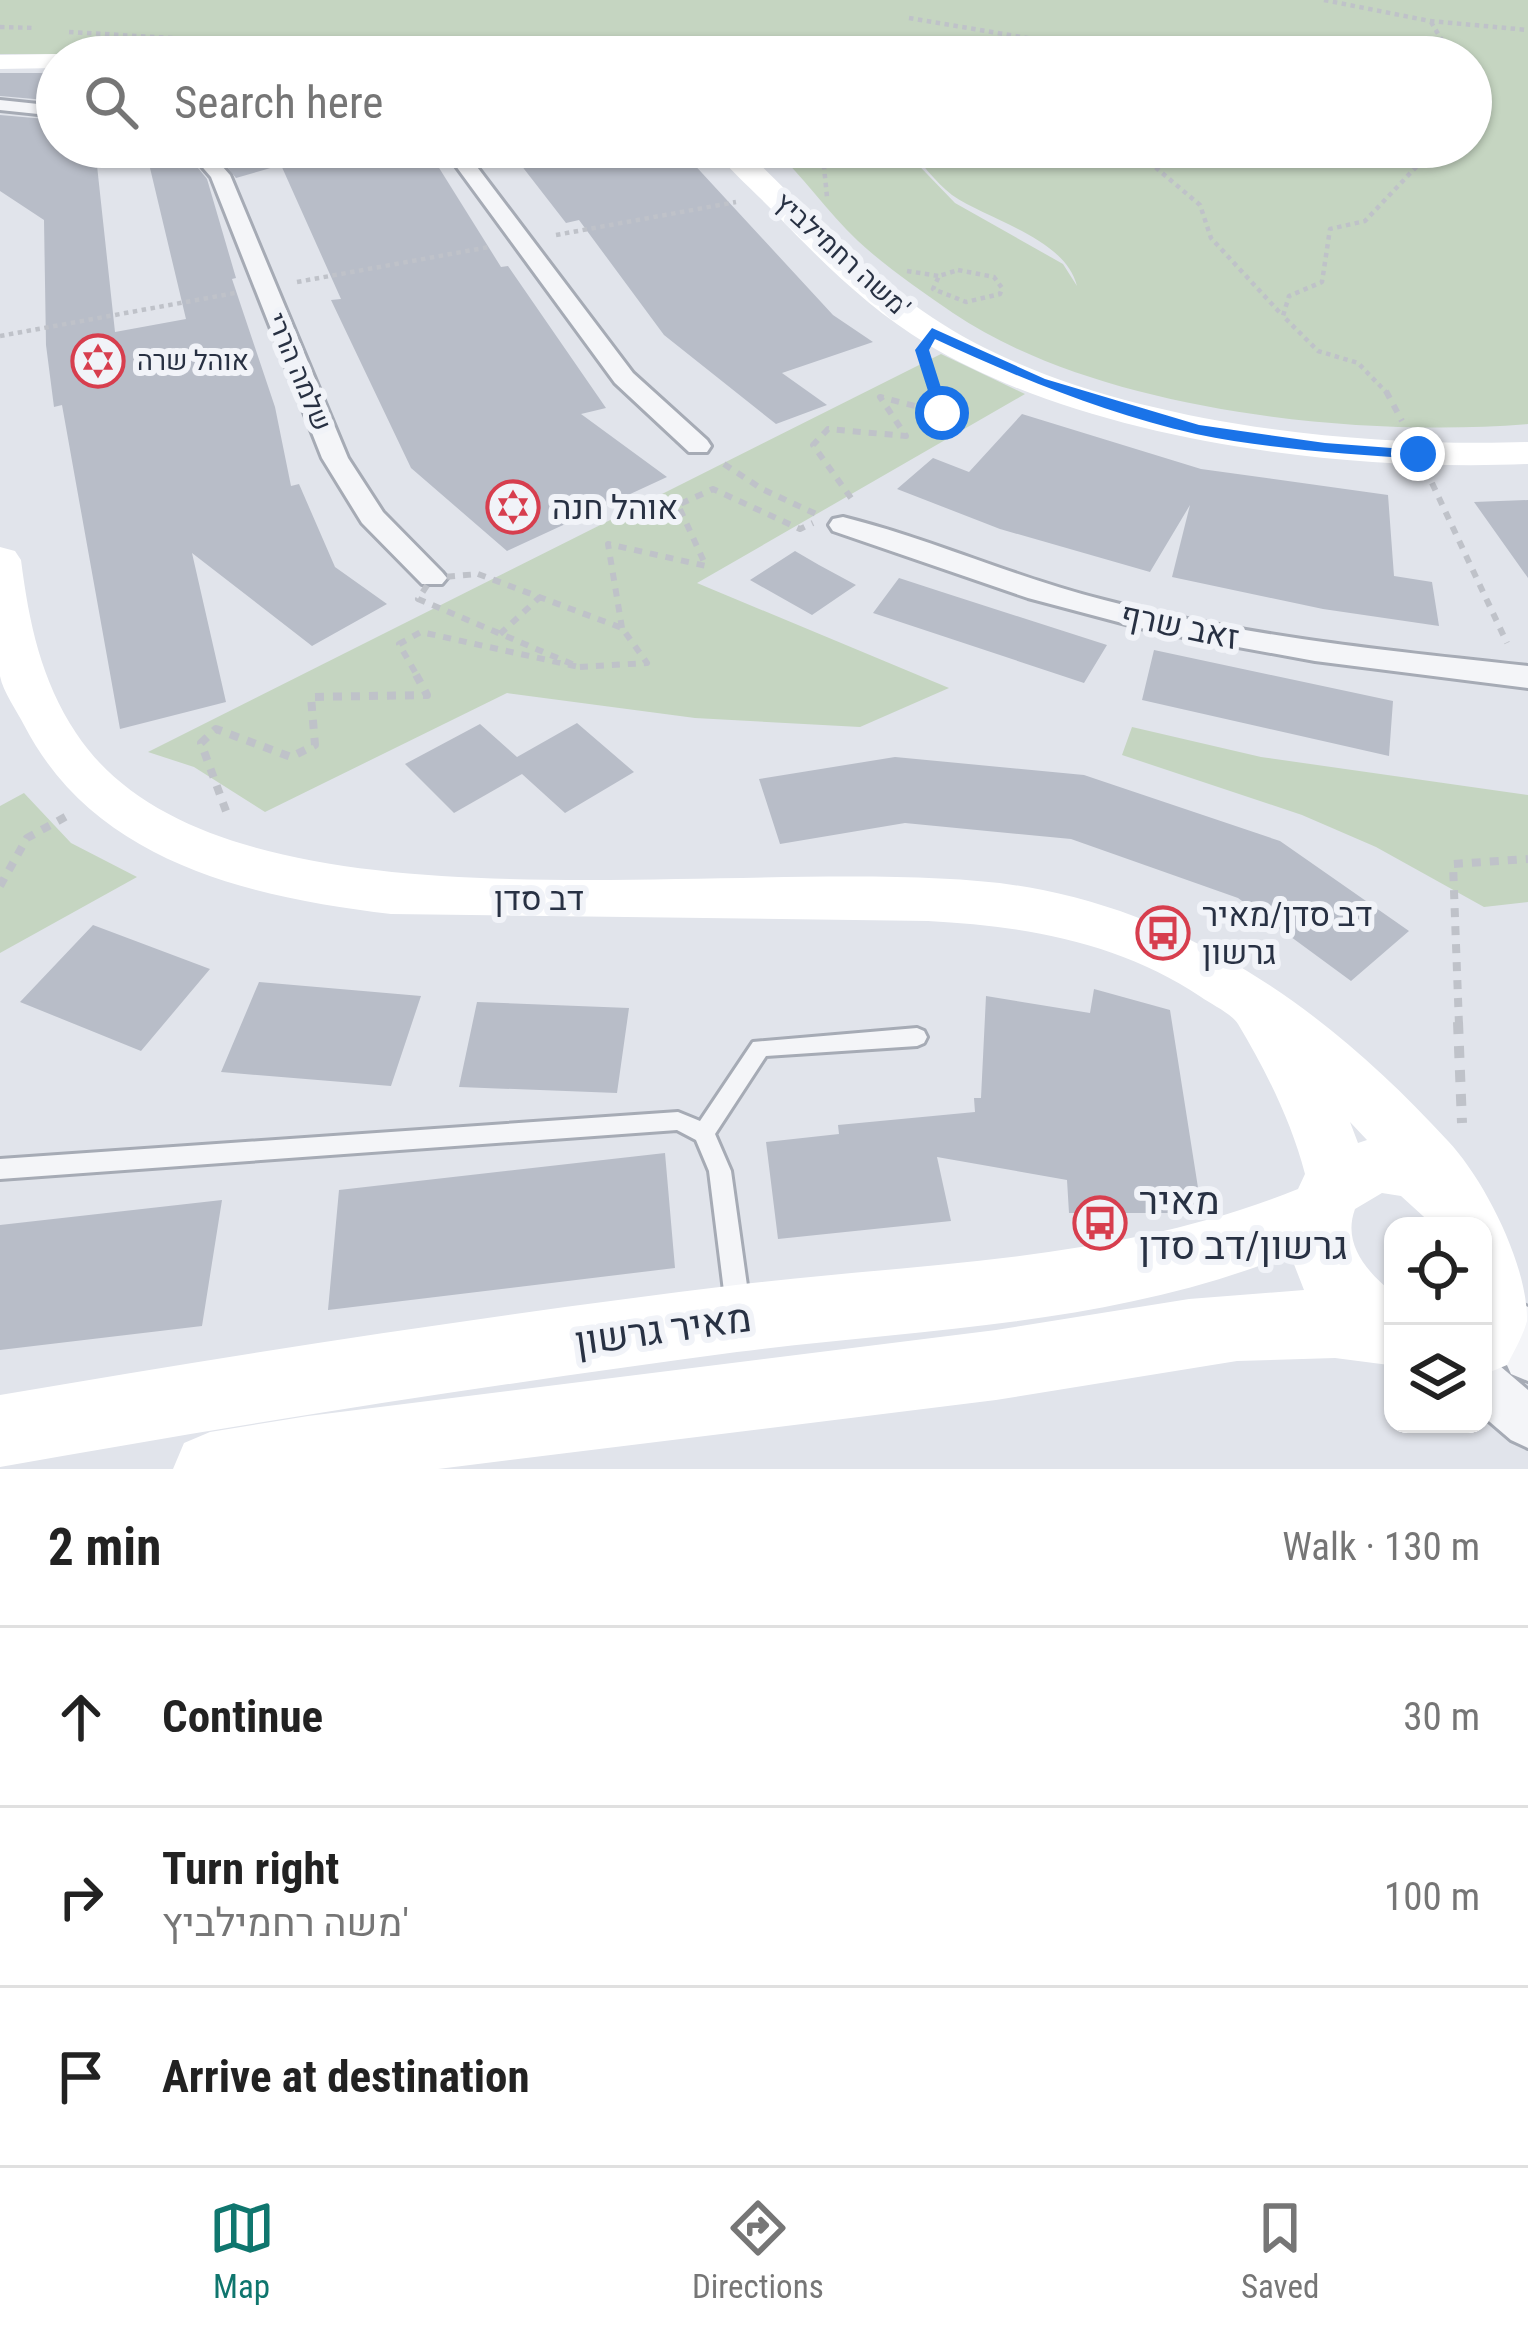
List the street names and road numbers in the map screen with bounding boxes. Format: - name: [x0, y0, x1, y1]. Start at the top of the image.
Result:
- street label: משה רחמילביץ': [768, 186, 916, 324]
- street label: שלמה הררי: [260, 308, 338, 436]
- street label: זאב שרף: [1117, 594, 1243, 658]
- street label: דב סדן: [494, 879, 584, 918]
- street label: מאיר גרשון: [572, 1295, 754, 1365]

